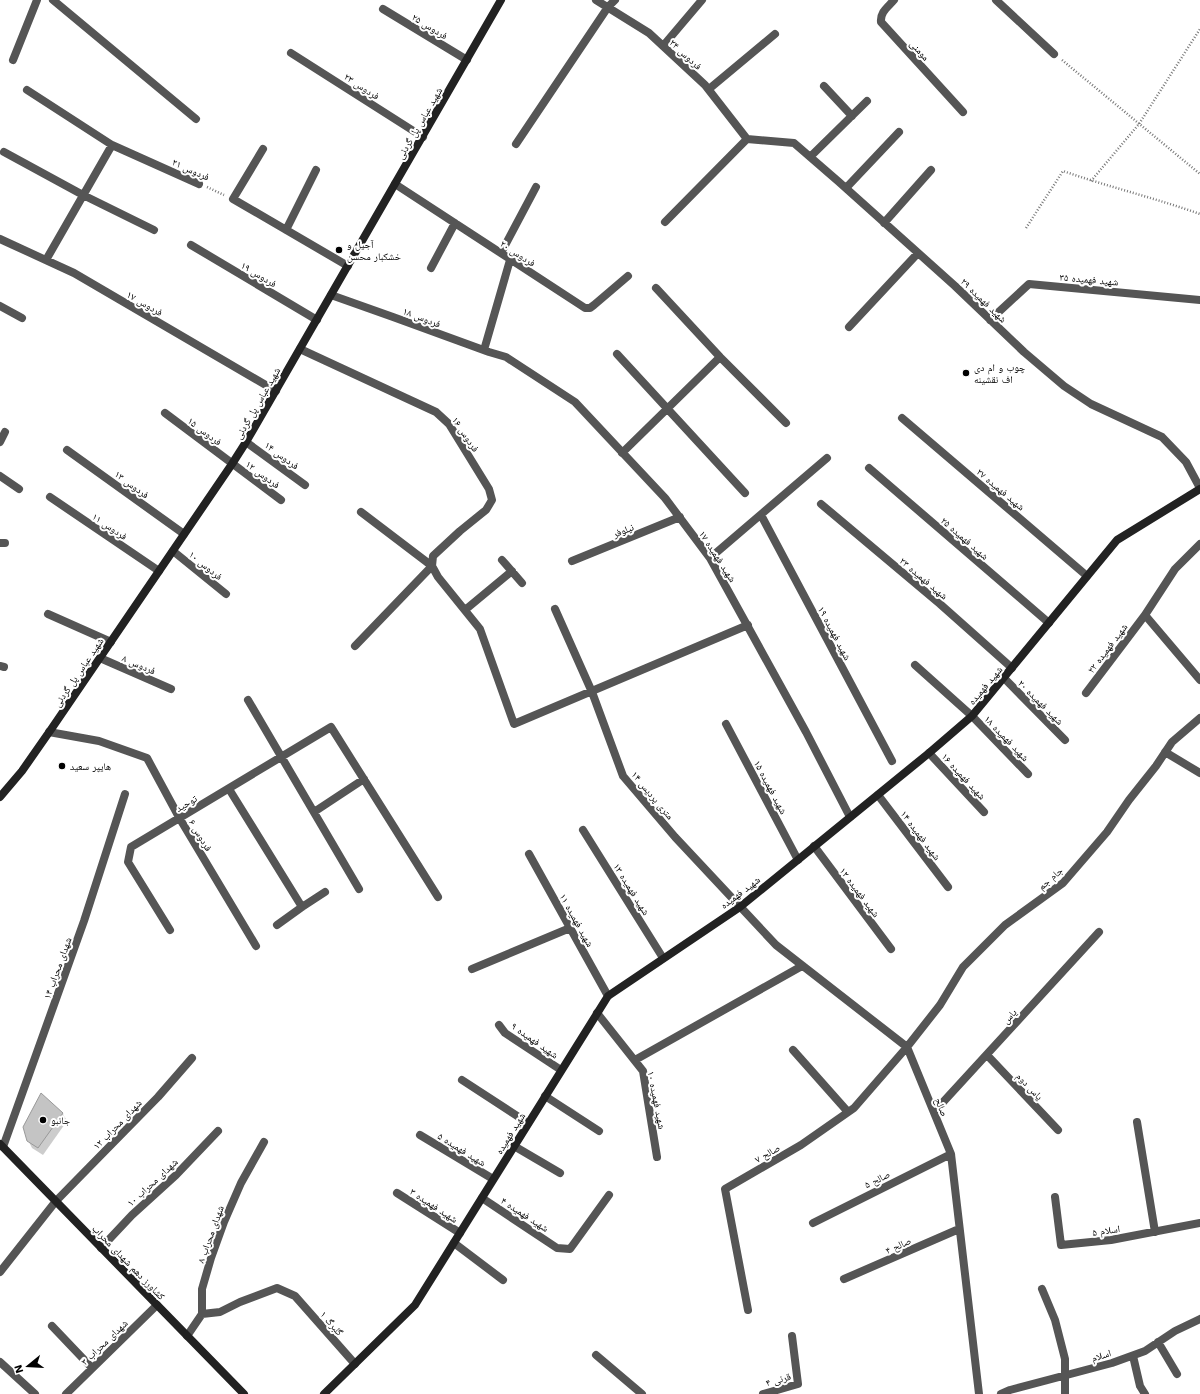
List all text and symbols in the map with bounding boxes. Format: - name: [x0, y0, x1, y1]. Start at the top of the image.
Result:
- street label: فردوس ۲۵: [409, 12, 450, 42]
- street label: فردوس ۲۴: [667, 37, 704, 73]
- street label: مومنی: [907, 38, 932, 64]
- street label: فردوس ۲۳: [342, 71, 381, 103]
- street label: شهید عباس پل گردنی: [394, 85, 446, 162]
- street label: فردوس ۲۱: [170, 156, 211, 183]
- street label: فردوس ۲۰: [498, 238, 537, 270]
- place label: آجیل و خشکبار محسن: [347, 239, 402, 263]
- marker: آجیل و خشکبار محسن: [334, 245, 344, 255]
- street label: فردوس ۱۹: [238, 260, 279, 290]
- street label: شهید فهمیده ۳۵: [1059, 271, 1119, 288]
- street label: شهید فهمیده ۲۹: [958, 276, 1009, 325]
- street label: فردوس ۱۷: [124, 289, 165, 319]
- street label: فردوس ۱۸: [401, 305, 442, 331]
- place label: چوب و ام دی اف نقشینه: [974, 362, 1026, 385]
- street label: شهید عباس پل گردنی: [232, 365, 284, 442]
- marker: چوب و ام دی اف نقشینه: [961, 368, 971, 378]
- street label: فردوس ۱۵: [185, 415, 224, 449]
- street label: فردوس ۱۶: [449, 415, 481, 454]
- street label: فردوس ۱۴: [262, 439, 301, 472]
- street label: فردوس ۱۲: [243, 458, 282, 491]
- street label: شهید فهمیده ۲۷: [974, 466, 1027, 513]
- street label: فردوس ۱۳: [112, 468, 151, 501]
- street label: فردوس ۱۱: [90, 511, 129, 543]
- street label: شهید فهمیده ۲۵: [939, 515, 991, 562]
- street label: نیلوفر: [610, 521, 636, 540]
- street label: شهید فهمیده ۱۷: [697, 528, 739, 584]
- street label: فردوس ۱۰: [186, 549, 225, 583]
- street label: شهید فهمیده ۲۳: [897, 555, 950, 602]
- street label: شهید فهمیده ۱۹: [816, 605, 853, 662]
- street label: شهید فهمیده ۲۲: [1085, 621, 1130, 675]
- street label: شهید عباس پل گردنی: [51, 635, 107, 709]
- street label: فردوس ۸: [120, 653, 157, 677]
- street label: شهید فهمیده: [966, 664, 1005, 707]
- street label: شهید فهمیده ۲۰: [1016, 678, 1066, 728]
- street label: شهید فهمیده ۱۸: [982, 713, 1031, 764]
- street label: شهید فهمیده ۱۶: [939, 751, 988, 802]
- street label: شهید فهمیده ۱۵: [752, 759, 789, 816]
- marker: هایپر سعید: [57, 761, 67, 771]
- place label: هایپر سعید: [70, 761, 111, 773]
- street label: ۱۴ متری پردیس: [628, 769, 676, 823]
- street label: توحید: [174, 793, 199, 814]
- street label: شهید فهمیده ۱۴: [898, 808, 943, 863]
- street label: فردوس ۶: [186, 817, 214, 854]
- street label: شهید فهمیده ۱۳: [611, 861, 652, 918]
- street label: جام جم: [1036, 864, 1067, 893]
- street label: شهید فهمیده ۱۲: [837, 865, 882, 920]
- street label: شهید فهمیده: [718, 874, 763, 911]
- street label: شهید فهمیده ۱۱: [557, 892, 596, 949]
- street label: شهدای محراب ۱۴: [41, 935, 75, 1001]
- street label: یاس: [1000, 1007, 1020, 1027]
- street label: شهید فهمیده ۹: [509, 1020, 561, 1061]
- street label: شهید فهمیده ۱۰: [645, 1070, 668, 1131]
- street label: یاس دوم: [1013, 1071, 1045, 1104]
- street label: صالح: [932, 1096, 950, 1119]
- street label: شهدای محراب ۱۲: [91, 1097, 145, 1152]
- street label: شهید فهمیده: [493, 1110, 528, 1156]
- marker: جانبو: [38, 1115, 48, 1125]
- place label: جانبو: [51, 1115, 71, 1126]
- street label: شهید فهمیده ۵: [436, 1130, 488, 1169]
- street label: صالح ۷: [753, 1142, 782, 1166]
- street label: شهدای محراب ۱۰: [125, 1156, 181, 1209]
- street label: صالح ۵: [863, 1169, 892, 1191]
- street label: شهید فهمیده ۳: [408, 1186, 460, 1225]
- street label: شهید فهمیده ۴: [499, 1195, 551, 1234]
- street label: شهدای محراب ۸: [195, 1204, 227, 1265]
- street label: کشاورز دهم شهدای محراب: [89, 1223, 167, 1303]
- street label: اسلام ۵: [1092, 1223, 1121, 1240]
- street label: صالح ۴: [884, 1235, 913, 1257]
- street label: گلبرگ ۱: [318, 1309, 346, 1338]
- street label: شهدای محراب ۳: [79, 1317, 131, 1368]
- north arrow: [8, 1346, 48, 1386]
- street label: اسلام: [1090, 1347, 1113, 1366]
- text: N: [12, 1363, 26, 1375]
- street label: قرنی ۴: [764, 1371, 792, 1389]

